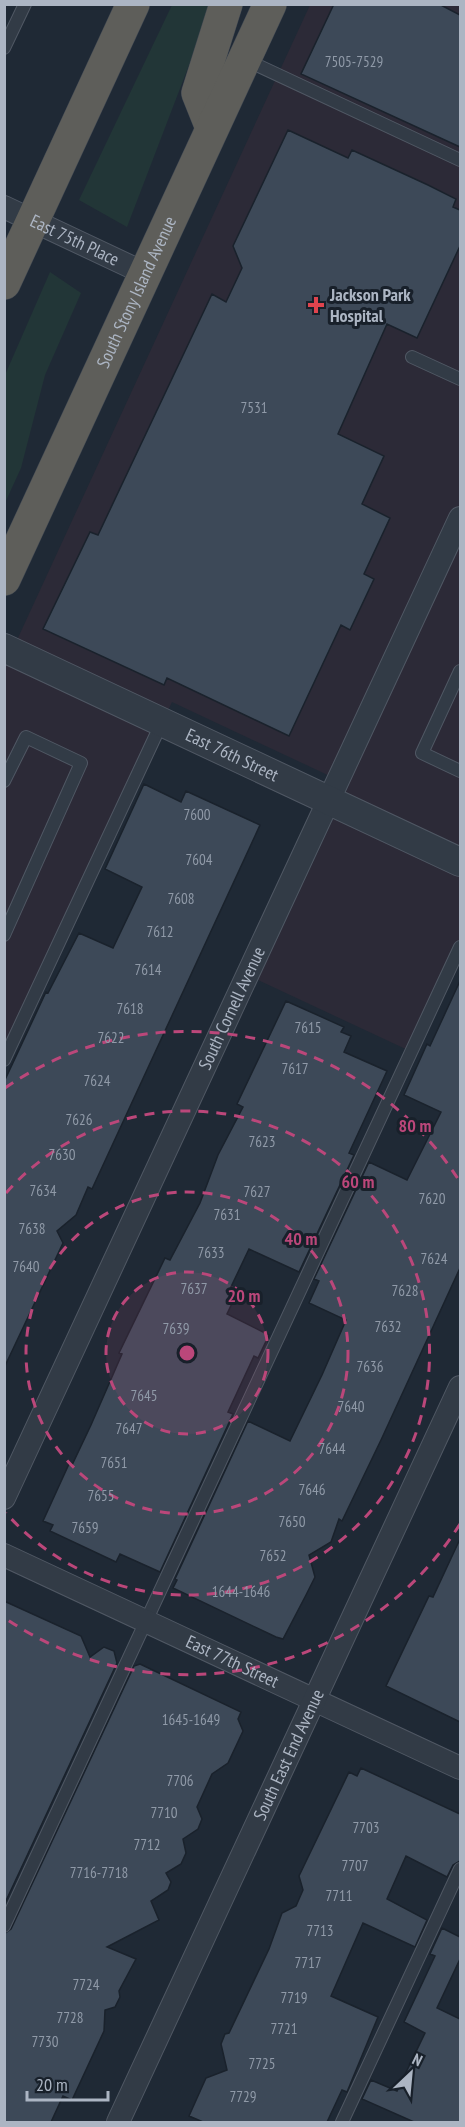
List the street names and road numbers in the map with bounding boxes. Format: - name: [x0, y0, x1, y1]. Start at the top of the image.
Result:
- street label: East 75th Place: [27, 209, 123, 271]
- street label: South Stony Island Avenue: [91, 212, 181, 372]
- street label: East 76th Street: [182, 723, 283, 786]
- street label: South Cornell Avenue: [193, 943, 270, 1073]
- street label: East 77th Street: [182, 1630, 283, 1693]
- street label: South East End Avenue: [248, 1685, 329, 1824]

